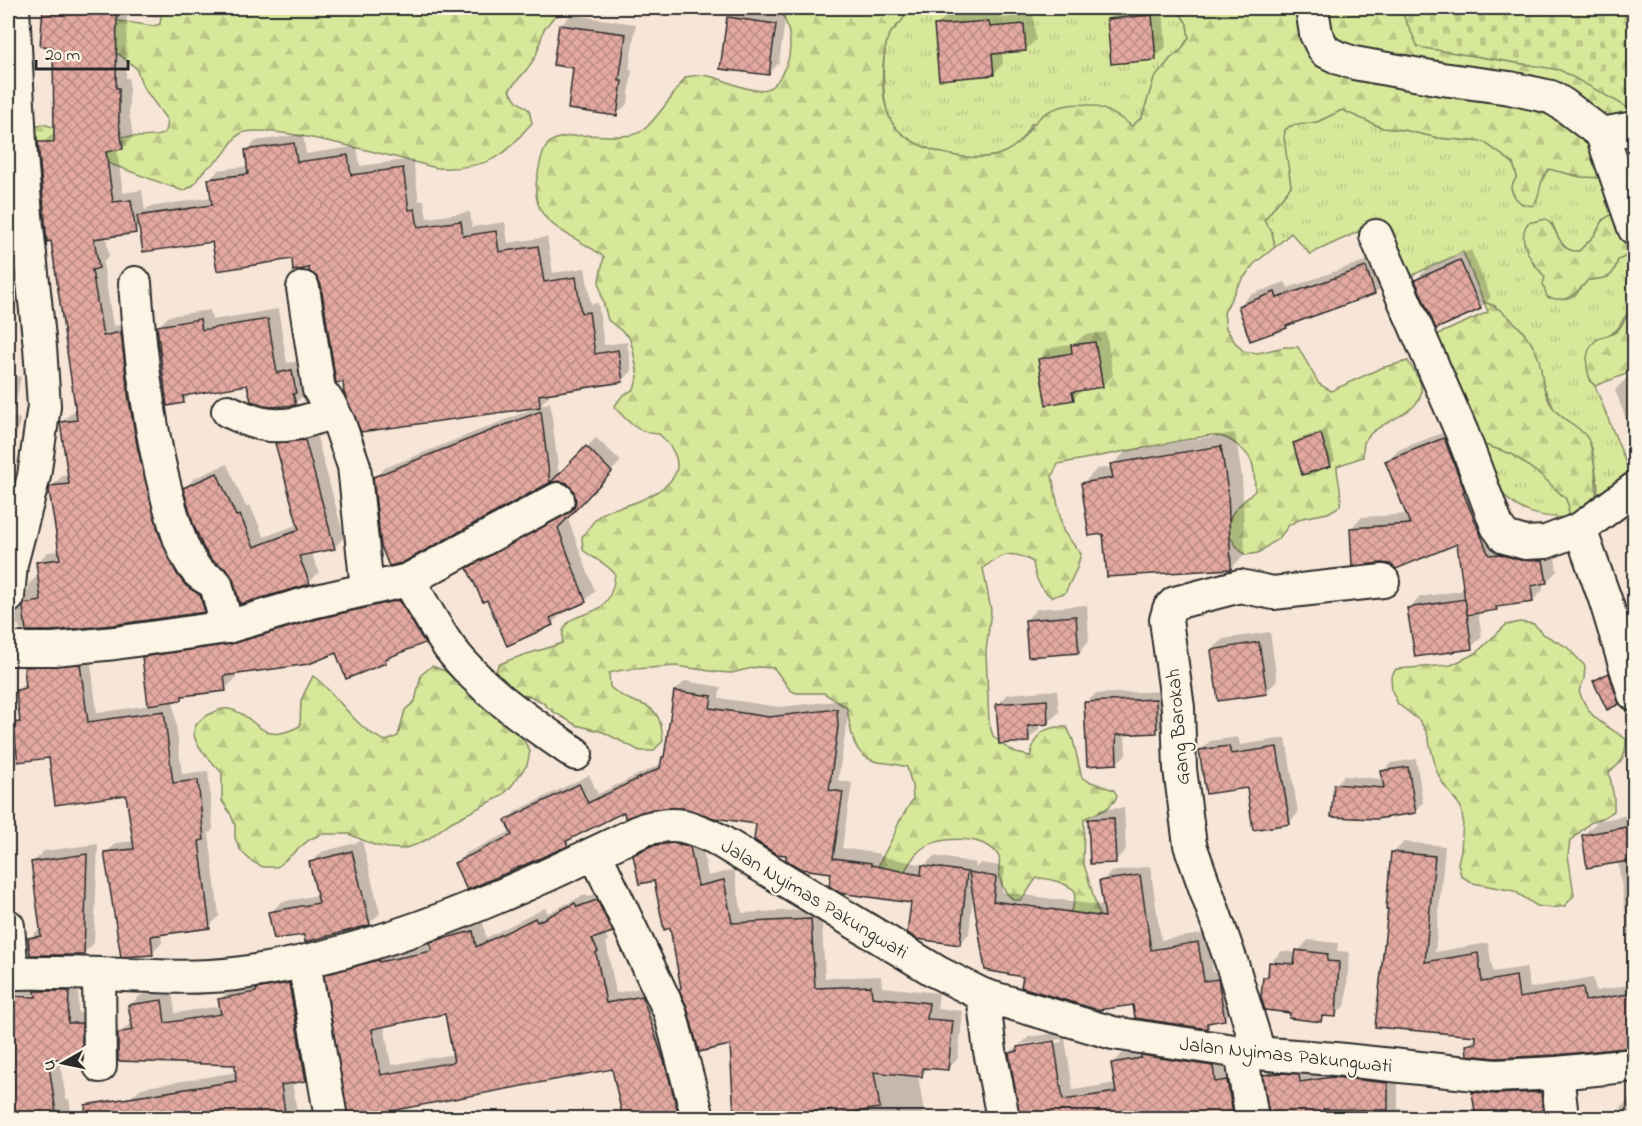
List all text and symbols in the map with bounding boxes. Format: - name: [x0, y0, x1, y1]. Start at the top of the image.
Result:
- scale bar: [36, 33, 128, 71]
- text: 20 m: [45, 43, 80, 69]
- street label: Gang Barokah: [1160, 667, 1200, 786]
- street label: Jalan Nyimas Pakungwati: [714, 833, 913, 968]
- street label: Jalan Nyimas Pakungwati: [1178, 1031, 1394, 1083]
- north arrow: [33, 1033, 93, 1093]
- text: U: [38, 1058, 63, 1072]

